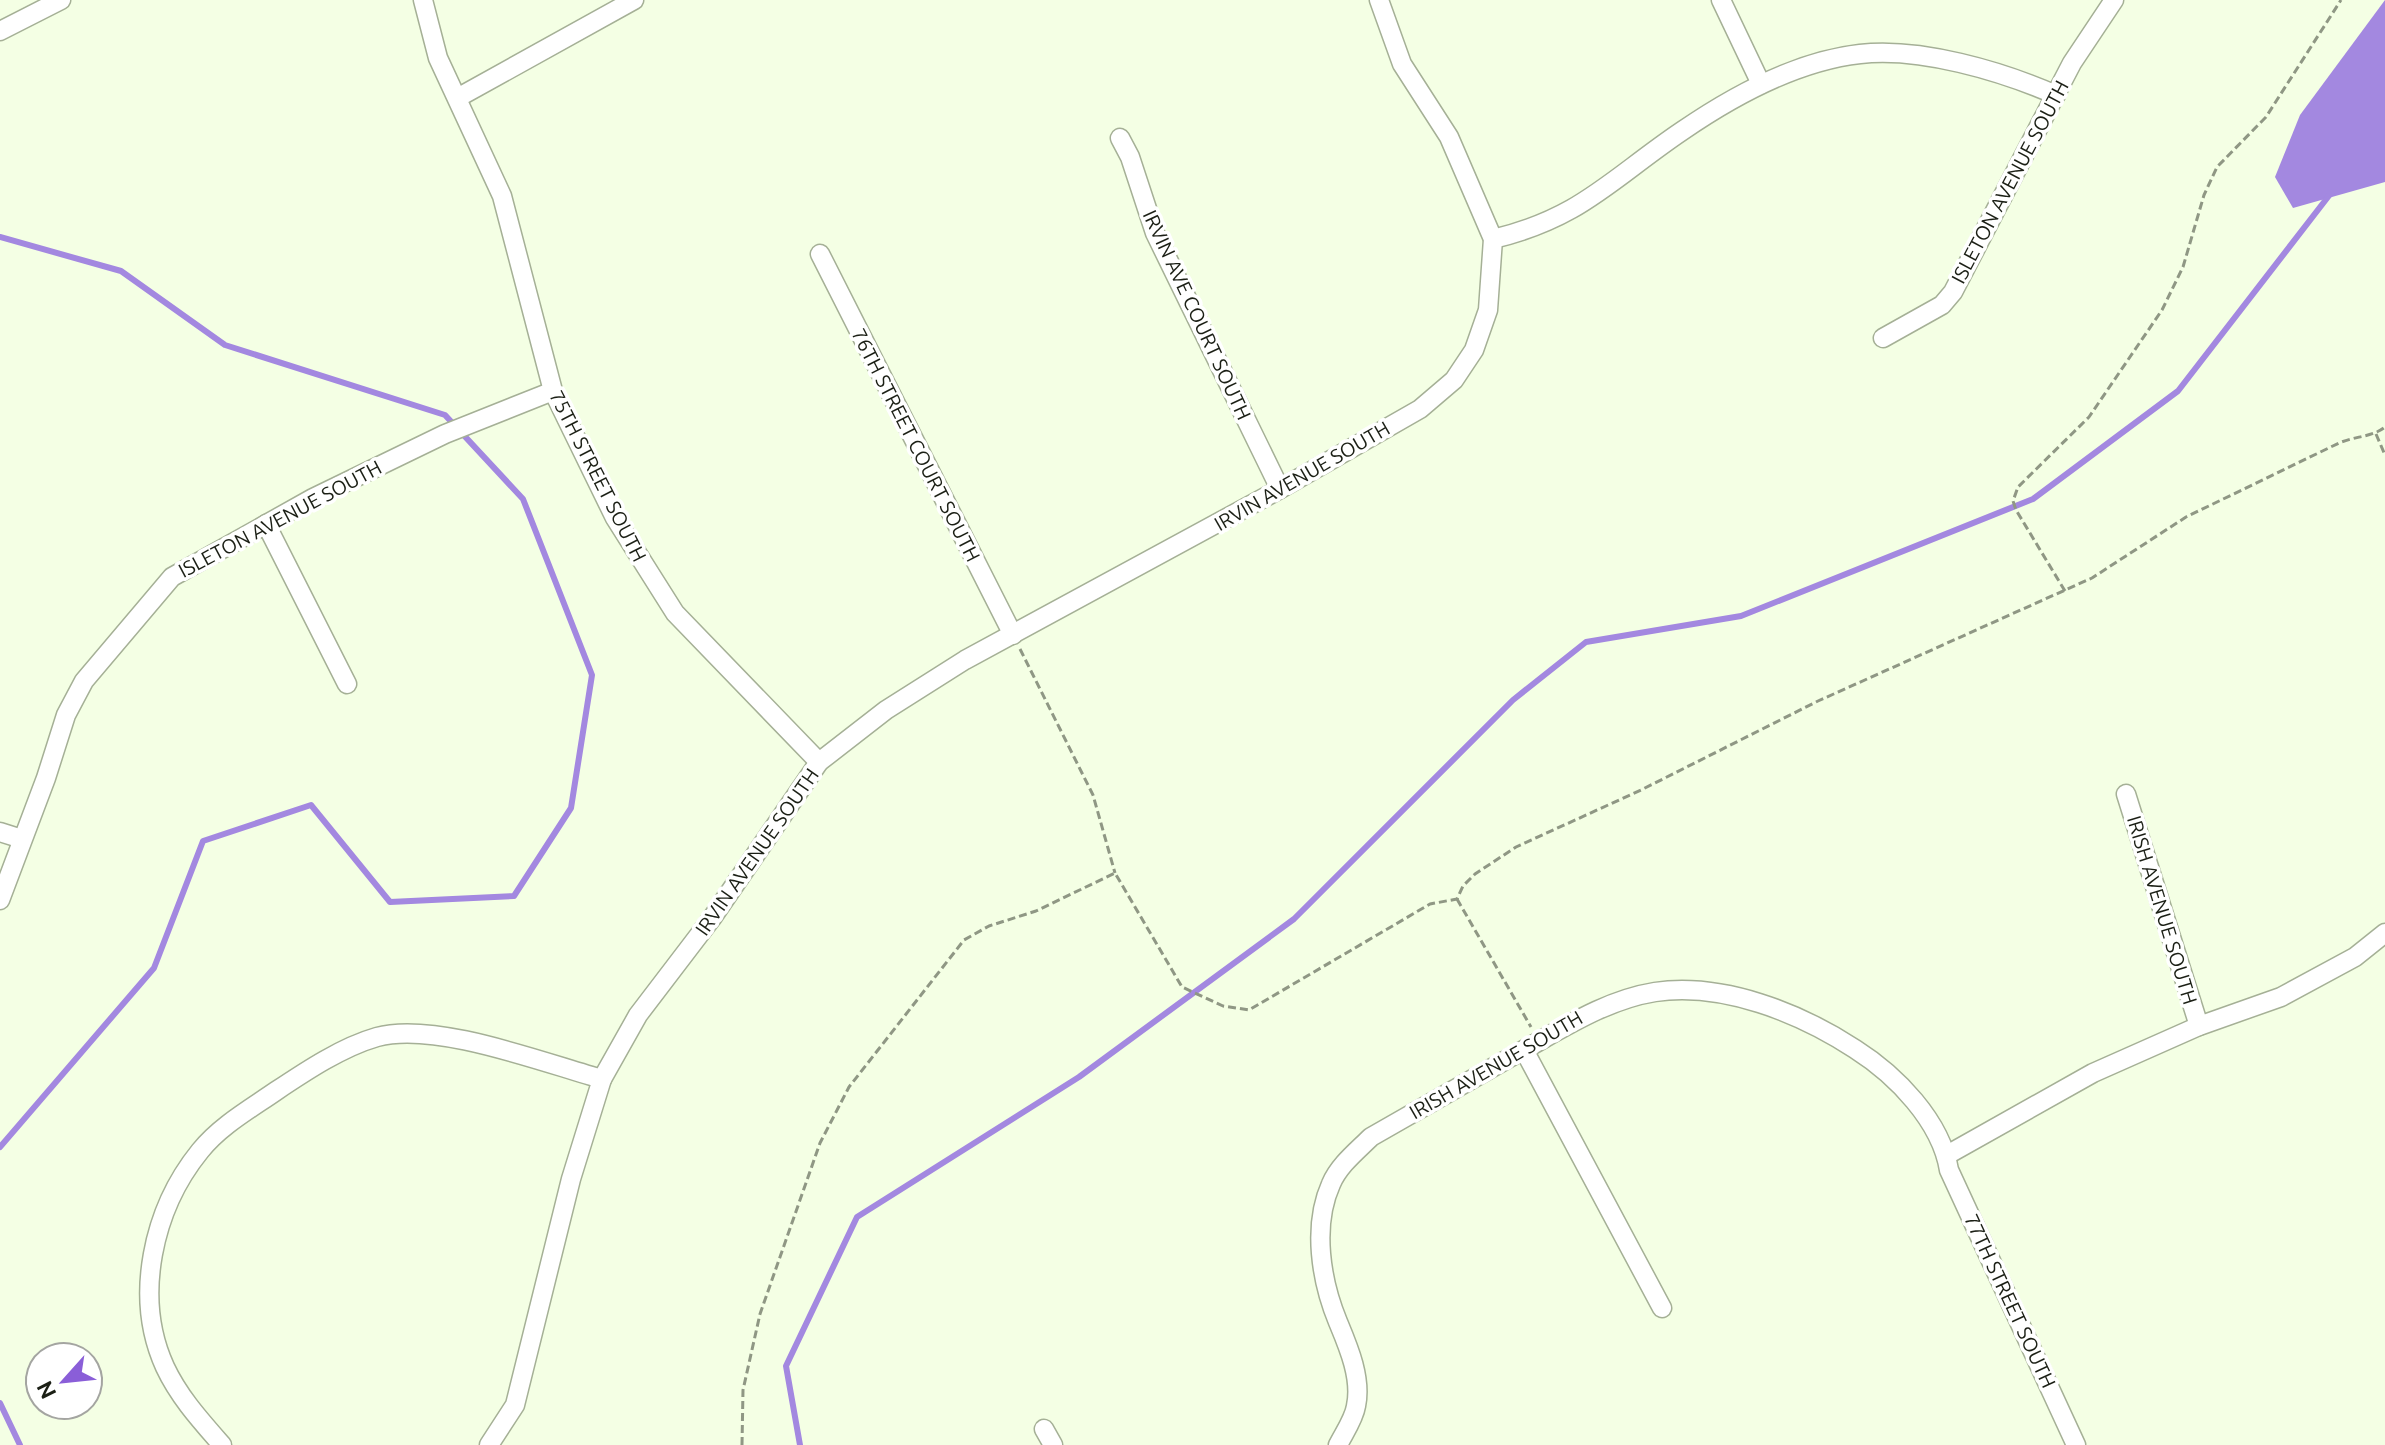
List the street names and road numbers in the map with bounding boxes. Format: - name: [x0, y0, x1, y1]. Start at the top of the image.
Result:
- street label: ISLETON AVENUE SOUTH: [1946, 76, 2073, 287]
- street label: IRVIN AVE COURT SOUTH: [1139, 206, 1256, 423]
- street label: 76TH STREET COURT SOUTH: [848, 324, 985, 565]
- street label: 75TH STREET SOUTH: [545, 386, 652, 565]
- street label: IRVIN AVENUE SOUTH: [1210, 416, 1393, 535]
- street label: ISLETON AVENUE SOUTH: [174, 455, 385, 582]
- street label: IRVIN AVENUE SOUTH: [690, 764, 823, 940]
- street label: IRISH AVENUE SOUTH: [2123, 813, 2202, 1007]
- street label: IRISH AVENUE SOUTH: [1405, 1006, 1586, 1124]
- street label: 77TH STREET SOUTH: [1960, 1210, 2061, 1391]

